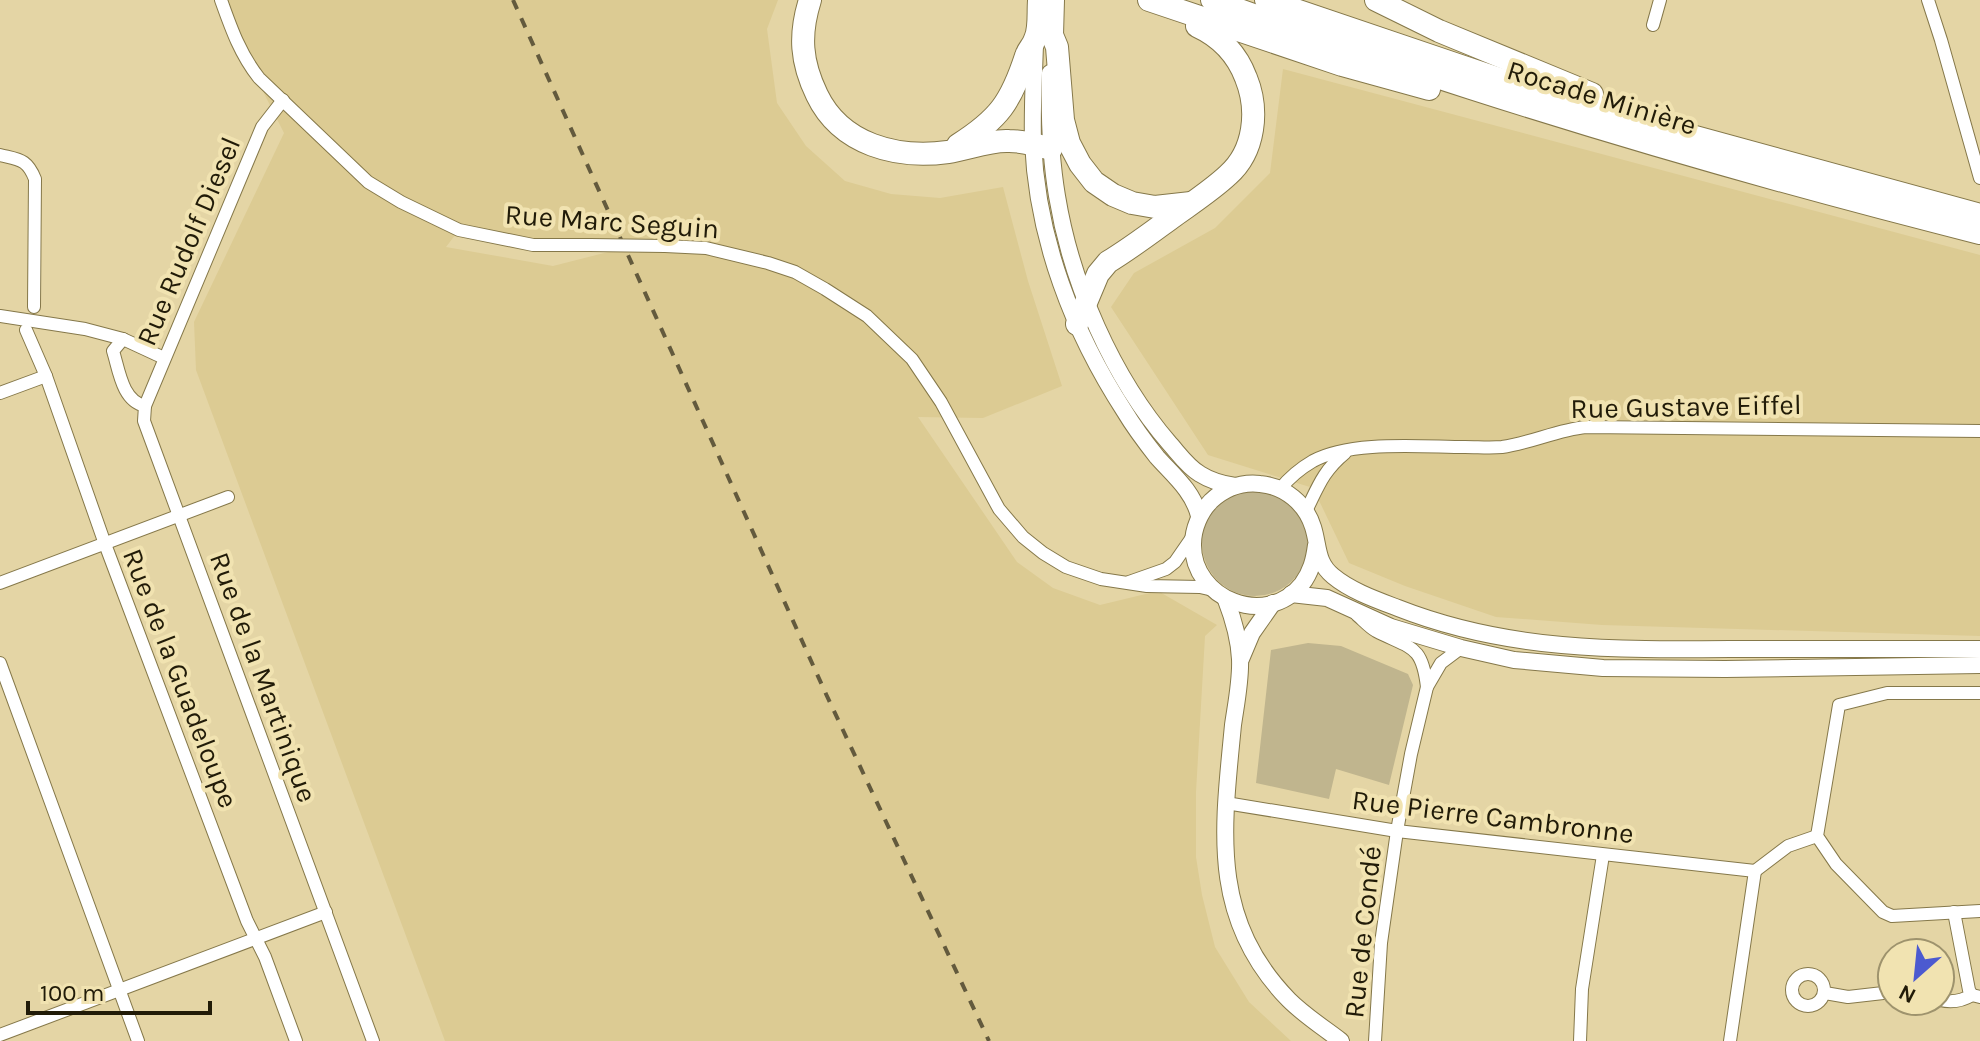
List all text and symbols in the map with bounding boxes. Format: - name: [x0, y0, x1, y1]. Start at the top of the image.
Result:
- street label: Rocade Minière: [1503, 53, 1700, 142]
- street label: Rue Rudolf Diesel: [130, 132, 247, 350]
- street label: Rue Marc Seguin: [504, 198, 720, 245]
- street label: Rue Gustave Eiffel: [1570, 388, 1802, 425]
- street label: Rue de la Guadeloupe: [116, 544, 245, 812]
- street label: Rue de la Martinique: [203, 548, 324, 807]
- street label: Rue Pierre Cambronne: [1350, 783, 1636, 850]
- street label: Rue de Condé: [1337, 844, 1388, 1020]
- north arrow: [1876, 937, 1956, 1017]
- scale bar: [28, 965, 210, 1015]
- text: 100 m: [40, 979, 105, 1007]
- text: N: [1894, 979, 1920, 1009]

